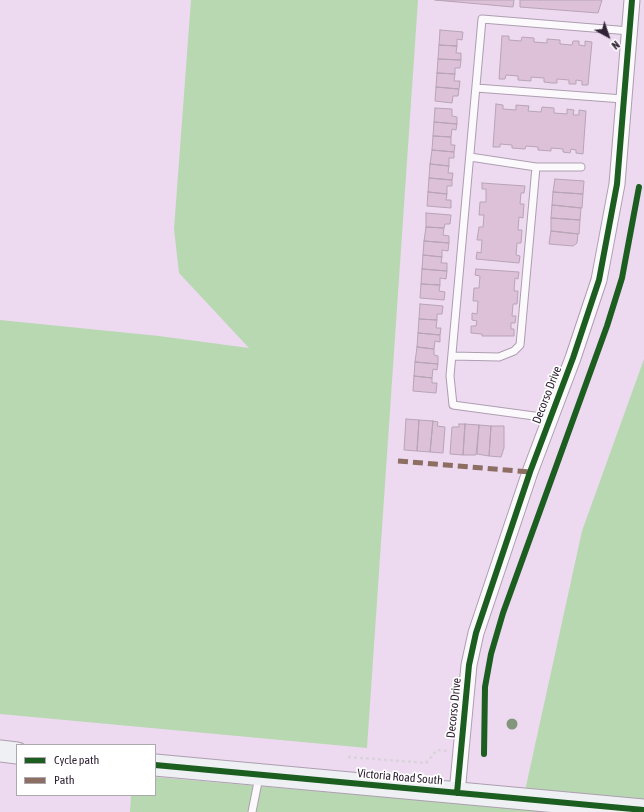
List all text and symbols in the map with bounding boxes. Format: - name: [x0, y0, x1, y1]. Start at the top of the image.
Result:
- north arrow: [588, 16, 628, 56]
- text: N: [609, 39, 622, 52]
- street label: Decorso Drive: [529, 364, 565, 426]
- street label: Decorso Drive: [444, 677, 464, 739]
- legend: [16, 744, 156, 796]
- text: Cycle path: [54, 753, 99, 767]
- street label: Victoria Road South: [357, 766, 443, 788]
- text: Path: [54, 773, 75, 787]

